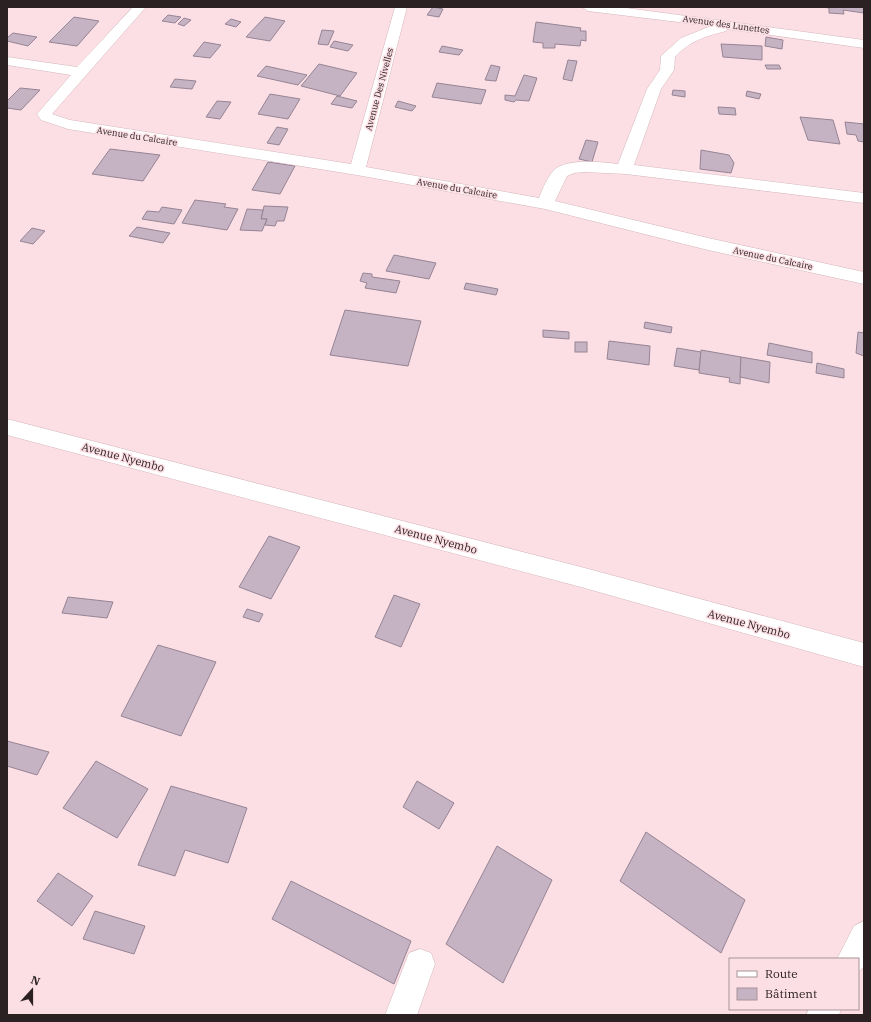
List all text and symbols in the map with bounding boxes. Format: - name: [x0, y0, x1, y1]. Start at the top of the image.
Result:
- street label: Avenue des Lunettes: [682, 12, 770, 36]
- street label: Avenue Des Nivelles: [363, 46, 395, 132]
- street label: Avenue du Calcaire: [96, 124, 178, 148]
- street label: Avenue du Calcaire: [416, 176, 498, 201]
- street label: Avenue du Calcaire: [732, 244, 814, 272]
- street label: Avenue Nyembo: [80, 439, 166, 475]
- street label: Avenue Nyembo: [393, 521, 479, 557]
- street label: Avenue Nyembo: [706, 606, 792, 642]
- legend: [729, 958, 859, 1010]
- text: Route: [765, 966, 798, 981]
- north arrow: [12, 970, 52, 1010]
- text: N: [29, 973, 42, 989]
- text: Bâtiment: [765, 986, 817, 1001]

